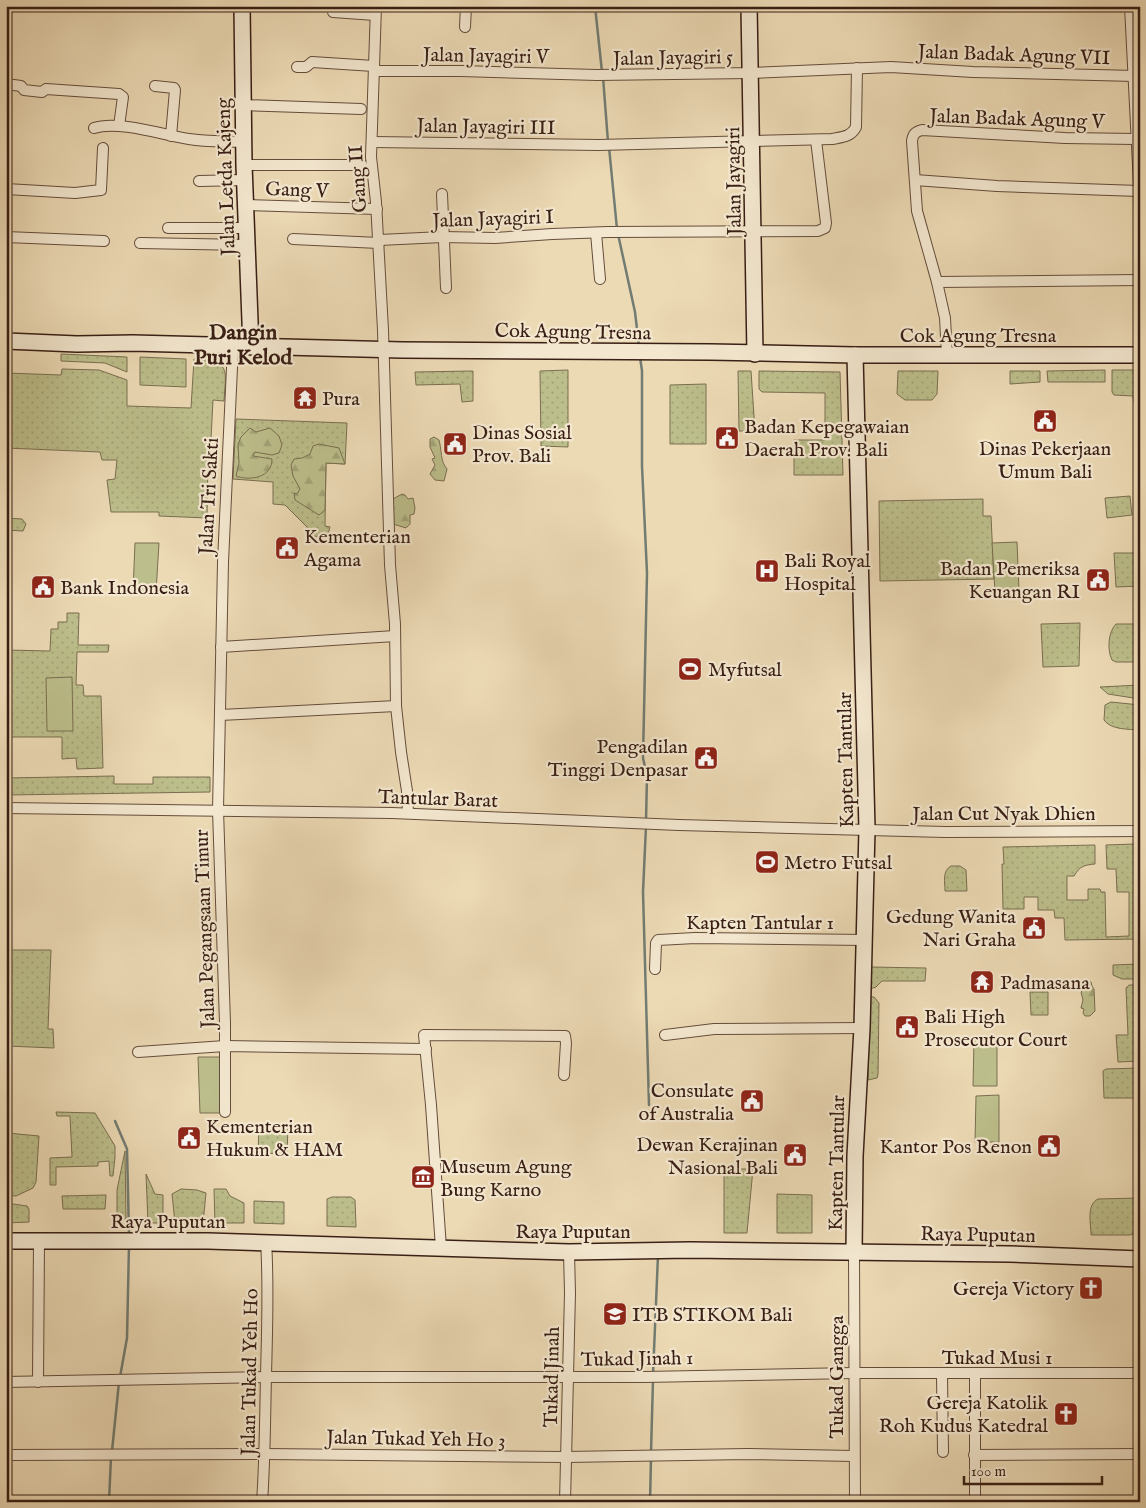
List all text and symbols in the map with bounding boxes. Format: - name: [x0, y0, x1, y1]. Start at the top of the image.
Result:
- street label: Jalan Badak Agung VII: [915, 40, 1111, 71]
- street label: Jalan Jayagiri V: [421, 43, 550, 70]
- street label: Jalan Jayagiri 5: [611, 45, 733, 72]
- street label: Jalan Letda Kajeng: [211, 96, 242, 258]
- street label: Jalan Badak Agung V: [927, 104, 1106, 135]
- street label: Jalan Jayagiri III: [414, 114, 556, 141]
- street label: Jalan Jayagiri: [721, 126, 748, 238]
- street label: Gang II: [344, 144, 373, 213]
- street label: Gang V: [265, 177, 330, 204]
- street label: Jalan Jayagiri I: [430, 205, 555, 234]
- district label: Dangin Puri Kelod: [194, 319, 293, 372]
- street label: Cok Agung Tresna: [494, 319, 652, 346]
- street label: Cok Agung Tresna: [900, 324, 1057, 349]
- temple icon: Pura: [292, 385, 318, 411]
- place label: Pura: [322, 387, 360, 412]
- public building icon: Dinas Pekerjaan Umum Bali: [1032, 408, 1058, 434]
- place label: Badan Kepegawaian Daerah Prov. Bali: [744, 415, 910, 463]
- place label: Dinas Sosial Prov. Bali: [472, 421, 572, 469]
- public building icon: Badan Kepegawaian Daerah Prov. Bali: [714, 425, 740, 451]
- public building icon: Dinas Sosial Prov. Bali: [442, 431, 468, 457]
- street label: Jalan Tri Sakti: [194, 437, 225, 557]
- place label: Dinas Pekerjaan Umum Bali: [979, 437, 1112, 485]
- place label: Kementerian Agama: [303, 525, 411, 573]
- public building icon: Kementerian Agama: [274, 535, 300, 561]
- place label: Bali Royal Hospital: [784, 549, 871, 597]
- place label: Badan Pemeriksa Keuangan RI: [940, 557, 1080, 605]
- hospital icon: Bali Royal Hospital: [754, 558, 780, 584]
- public building icon: Badan Pemeriksa Keuangan RI: [1085, 567, 1111, 593]
- public building icon: Bank Indonesia: [30, 574, 56, 600]
- place label: Bank Indonesia: [60, 576, 189, 601]
- sports icon: Myfutsal: [677, 656, 703, 682]
- place label: Myfutsal: [708, 658, 782, 683]
- street label: Kapten Tantular: [833, 691, 860, 828]
- place label: Pengadilan Tinggi Denpasar: [548, 735, 689, 783]
- public building icon: Pengadilan Tinggi Denpasar: [693, 745, 719, 771]
- street label: Tantular Barat: [378, 785, 499, 814]
- street label: Jalan Cut Nyak Dhien: [910, 802, 1096, 827]
- street label: Jalan Pegangsaan Timur: [190, 828, 222, 1031]
- sports icon: Metro Futsal: [754, 849, 780, 875]
- place label: Metro Futsal: [784, 851, 893, 876]
- place label: Gedung Wanita Nari Graha: [886, 905, 1016, 953]
- street label: Kapten Tantular 1: [686, 911, 834, 936]
- public building icon: Gedung Wanita Nari Graha: [1021, 915, 1047, 941]
- temple icon: Padmasana: [969, 969, 995, 995]
- place label: Padmasana: [1000, 971, 1090, 996]
- place label: Bali High Prosecutor Court: [924, 1005, 1068, 1053]
- public building icon: Bali High Prosecutor Court: [894, 1014, 920, 1040]
- place label: Consulate of Australia: [638, 1079, 734, 1127]
- public building icon: Consulate of Australia: [739, 1088, 765, 1114]
- street label: Kapten Tantular: [824, 1094, 851, 1231]
- place label: Kementerian Hukum & HAM: [206, 1115, 343, 1163]
- public building icon: Kementerian Hukum & HAM: [176, 1125, 202, 1151]
- place label: Dewan Kerajinan Nasional Bali: [636, 1133, 778, 1181]
- public building icon: Kantor Pos Renon: [1036, 1133, 1062, 1159]
- place label: Kantor Pos Renon: [879, 1135, 1032, 1160]
- public building icon: Dewan Kerajinan Nasional Bali: [782, 1142, 808, 1168]
- place label: Museum Agung Bung Karno: [440, 1155, 573, 1203]
- museum icon: Museum Agung Bung Karno: [410, 1164, 436, 1190]
- street label: Raya Puputan: [110, 1210, 226, 1235]
- street label: Raya Puputan: [515, 1220, 631, 1245]
- street label: Raya Puputan: [920, 1222, 1036, 1249]
- church icon: Gereja Victory: [1078, 1275, 1104, 1301]
- place label: Gereja Victory: [953, 1277, 1074, 1302]
- street label: Jalan Tukad Yeh Ho: [237, 1288, 264, 1458]
- school or university icon: ITB STIKOM Bali: [602, 1301, 628, 1327]
- place label: ITB STIKOM Bali: [632, 1303, 793, 1328]
- street label: Tukad Gangga: [825, 1315, 850, 1439]
- street label: Tukad Jinah: [539, 1326, 566, 1428]
- street label: Tukad Jinah 1: [580, 1346, 694, 1373]
- street label: Tukad Musi 1: [942, 1346, 1052, 1371]
- place label: Gereja Katolik Roh Kudus Katedral: [879, 1391, 1049, 1439]
- church icon: Gereja Katolik Roh Kudus Katedral: [1053, 1401, 1079, 1427]
- street label: Jalan Tukad Yeh Ho 3: [324, 1425, 506, 1454]
- scale bar: [964, 1453, 1101, 1485]
- text: 100 m: [971, 1462, 1007, 1481]

